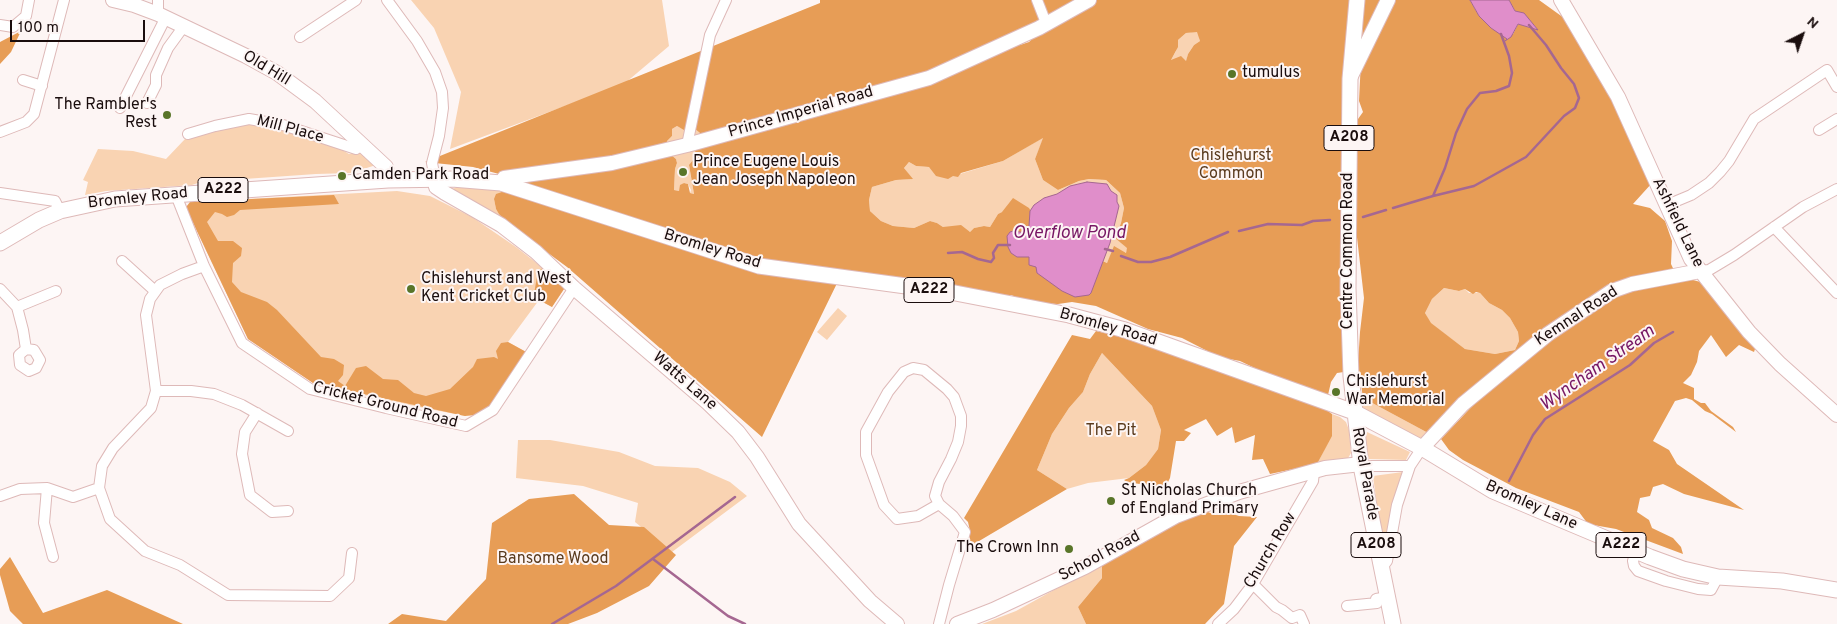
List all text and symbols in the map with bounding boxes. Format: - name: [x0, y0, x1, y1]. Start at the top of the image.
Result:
- scale bar: [12, 10, 148, 42]
- north arrow: [1777, 10, 1827, 60]
- text: N: [1803, 14, 1822, 33]
- text: 100 m: [18, 19, 59, 38]
- street label: Old Hill: [239, 47, 293, 91]
- place label: tumulus: [1242, 64, 1300, 84]
- marker: tumulus: [1226, 68, 1238, 80]
- street label: Prince Imperial Road: [726, 83, 876, 143]
- place label: The Rambler's Rest: [54, 96, 157, 134]
- marker: The Rambler's Rest: [161, 109, 173, 121]
- street label: Mill Place: [254, 112, 326, 148]
- road number: A208: [1324, 126, 1374, 150]
- park label: Chislehurst Common: [1190, 147, 1272, 185]
- place label: Prince Eugene Louis Jean Joseph Napoleon: [693, 153, 856, 191]
- place label: Camden Park Road: [352, 166, 489, 186]
- marker: Prince Eugene Louis Jean Joseph Napoleon: [677, 166, 689, 178]
- marker: Camden Park Road: [336, 170, 348, 182]
- street label: Centre Common Road: [1339, 172, 1359, 330]
- street label: Ashfield Lane: [1647, 175, 1707, 271]
- road number: A222: [198, 178, 248, 202]
- street label: Bromley Road: [87, 184, 189, 214]
- water label: Overflow Pond: [1013, 223, 1125, 245]
- street label: Bromley Road: [661, 226, 763, 274]
- place label: Chislehurst and West Kent Cricket Club: [421, 270, 572, 308]
- road number: A222: [904, 278, 954, 302]
- marker: Chislehurst and West Kent Cricket Club: [405, 283, 417, 295]
- street label: Kemnal Road: [1532, 283, 1622, 351]
- street label: Bromley Road: [1057, 305, 1159, 351]
- water label: Wyncham Stream: [1536, 321, 1660, 417]
- street label: Watts Lane: [648, 349, 720, 415]
- place label: Chislehurst War Memorial: [1346, 373, 1445, 411]
- street label: Cricket Ground Road: [311, 379, 459, 433]
- marker: Chislehurst War Memorial: [1330, 386, 1342, 398]
- park label: The Pit: [1085, 422, 1137, 442]
- street label: Royal Parade: [1346, 426, 1382, 522]
- street label: Bromley Lane: [1482, 477, 1580, 535]
- place label: St Nicholas Church of England Primary: [1121, 482, 1259, 520]
- marker: St Nicholas Church of England Primary: [1105, 495, 1117, 507]
- street label: Church Row: [1241, 509, 1301, 593]
- street label: School Road: [1056, 527, 1144, 587]
- road number: A208: [1351, 532, 1401, 558]
- road number: A222: [1596, 532, 1646, 558]
- place label: The Crown Inn: [956, 539, 1059, 559]
- marker: The Crown Inn: [1063, 543, 1075, 555]
- park label: Bansome Wood: [497, 550, 609, 570]

